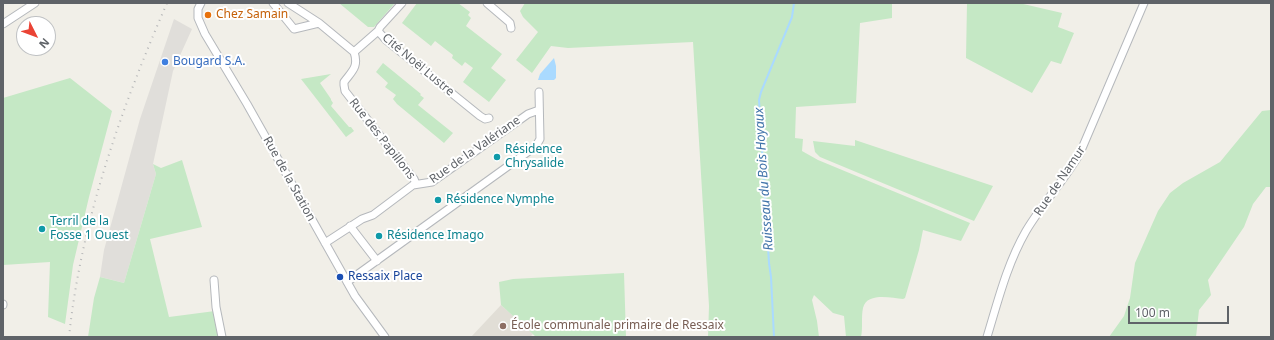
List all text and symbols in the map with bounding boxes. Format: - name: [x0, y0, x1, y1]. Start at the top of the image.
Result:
- place label: Chez Samain: [216, 8, 288, 22]
- marker: Chez Samain: [203, 10, 213, 20]
- north arrow: [16, 16, 56, 56]
- street label: Cité Noël Lustre: [379, 31, 457, 99]
- text: N: [36, 35, 53, 52]
- place label: Bougard S.A.: [173, 55, 245, 69]
- marker: Bougard S.A.: [160, 57, 170, 67]
- street label: Rue des Papillons: [346, 96, 418, 182]
- water label: Ruisseau du Bois Hoyaux: [751, 107, 777, 251]
- street label: Rue de la Valériane: [427, 113, 523, 187]
- street label: Rue de la Station: [260, 134, 318, 224]
- place label: Résidence Chrysalide: [505, 143, 564, 171]
- street label: Rue de Namur: [1031, 143, 1089, 219]
- marker: Résidence Chrysalide: [492, 152, 502, 162]
- place label: Résidence Nymphe: [446, 193, 554, 207]
- marker: Résidence Nymphe: [433, 195, 443, 205]
- place label: Terril de la Fosse 1 Ouest: [50, 215, 128, 243]
- marker: Terril de la Fosse 1 Ouest: [37, 224, 47, 234]
- place label: Résidence Imago: [387, 229, 484, 243]
- marker: Résidence Imago: [374, 231, 384, 241]
- place label: Ressaix Place: [348, 270, 423, 284]
- marker: Ressaix Place: [335, 272, 345, 282]
- scale bar: [1130, 298, 1231, 324]
- text: 100 m: [1135, 304, 1170, 321]
- place label: École communale primaire de Ressaix: [511, 319, 724, 333]
- marker: École communale primaire de Ressaix: [498, 321, 508, 331]

